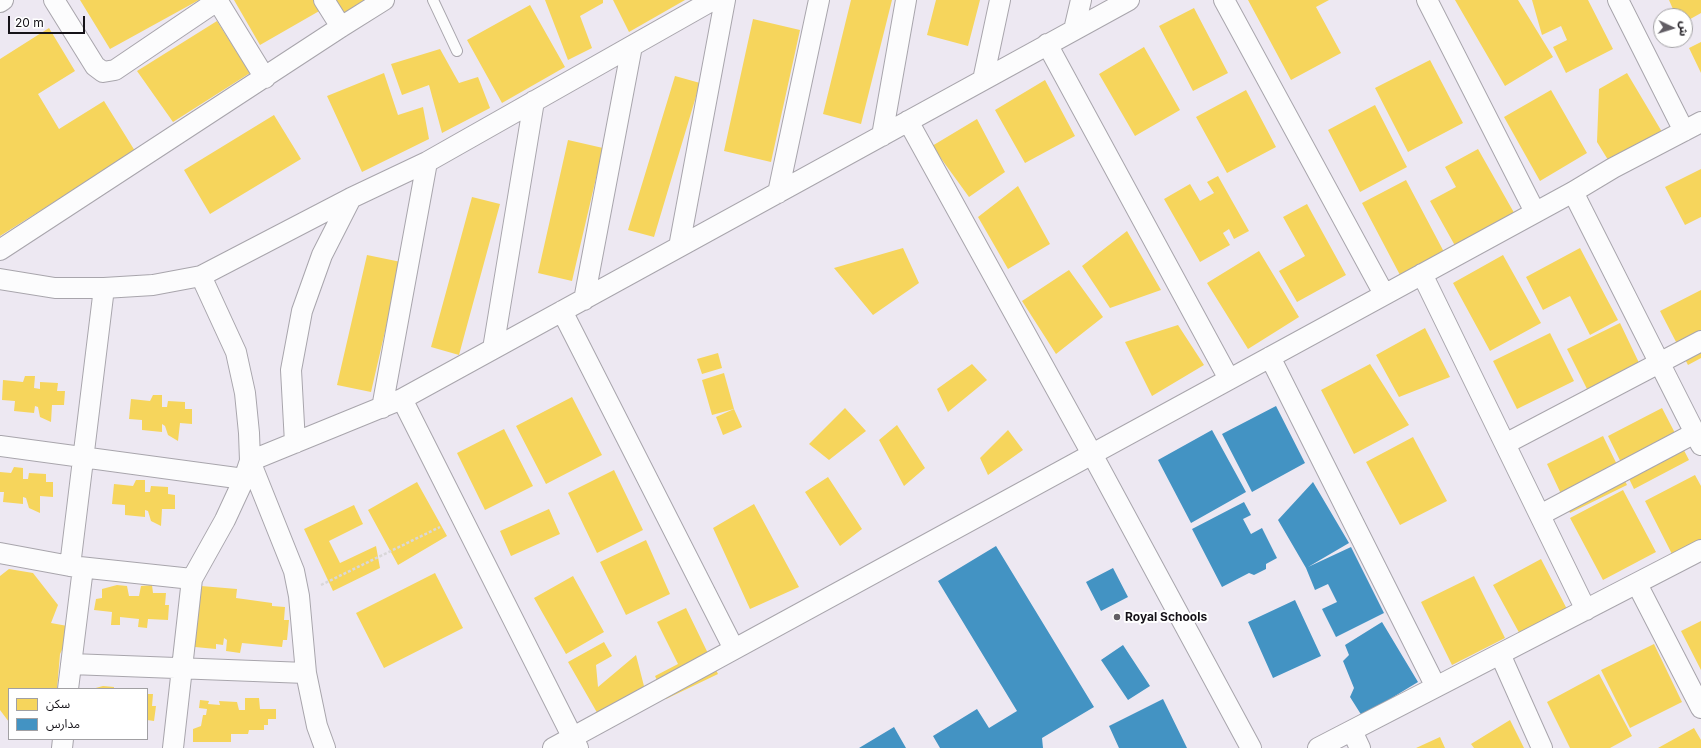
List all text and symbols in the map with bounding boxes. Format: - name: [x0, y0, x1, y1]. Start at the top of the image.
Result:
- scale bar: [10, 8, 87, 34]
- north arrow: [1653, 8, 1693, 48]
- text: 20 m: [15, 15, 44, 30]
- text: ش: [1676, 21, 1691, 37]
- place label: Royal Schools: [1125, 610, 1207, 624]
- marker: Royal Schools: [1112, 612, 1122, 622]
- legend: [8, 688, 148, 740]
- text: سكن: [46, 696, 70, 711]
- text: مدارس: [46, 716, 80, 731]

